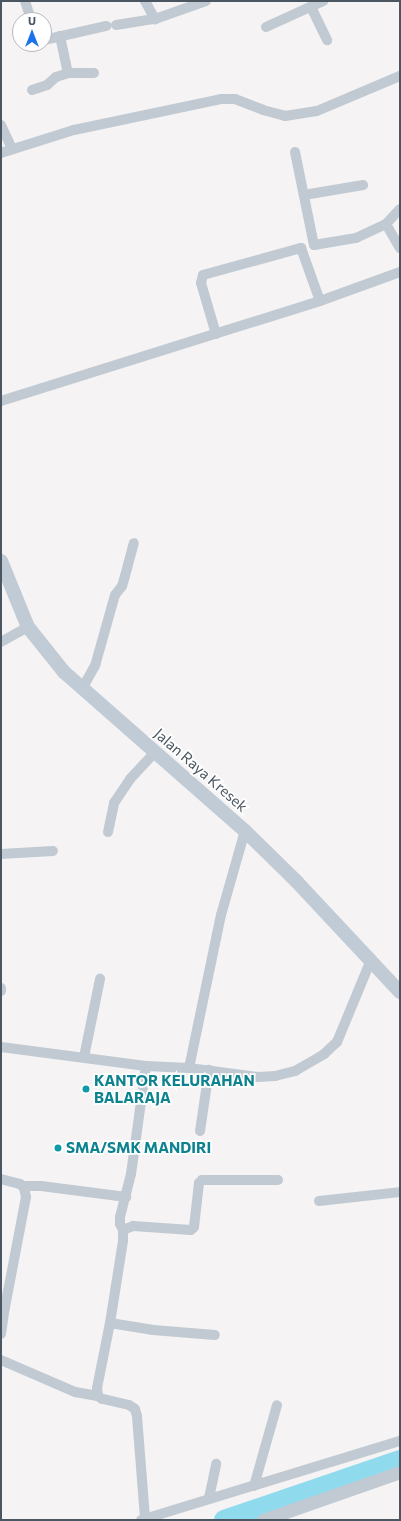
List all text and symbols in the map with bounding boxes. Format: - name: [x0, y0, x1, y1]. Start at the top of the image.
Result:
- north arrow: [12, 12, 52, 52]
- text: U: [28, 14, 36, 27]
- street label: Jalan Raya Kresek: [151, 725, 251, 815]
- place label: KANTOR KELURAHAN BALARAJA: [94, 1071, 255, 1106]
- marker: KANTOR KELURAHAN BALARAJA: [81, 1084, 91, 1094]
- place label: SMA/SMK MANDIRI: [66, 1139, 211, 1157]
- marker: SMA/SMK MANDIRI: [53, 1143, 63, 1153]

